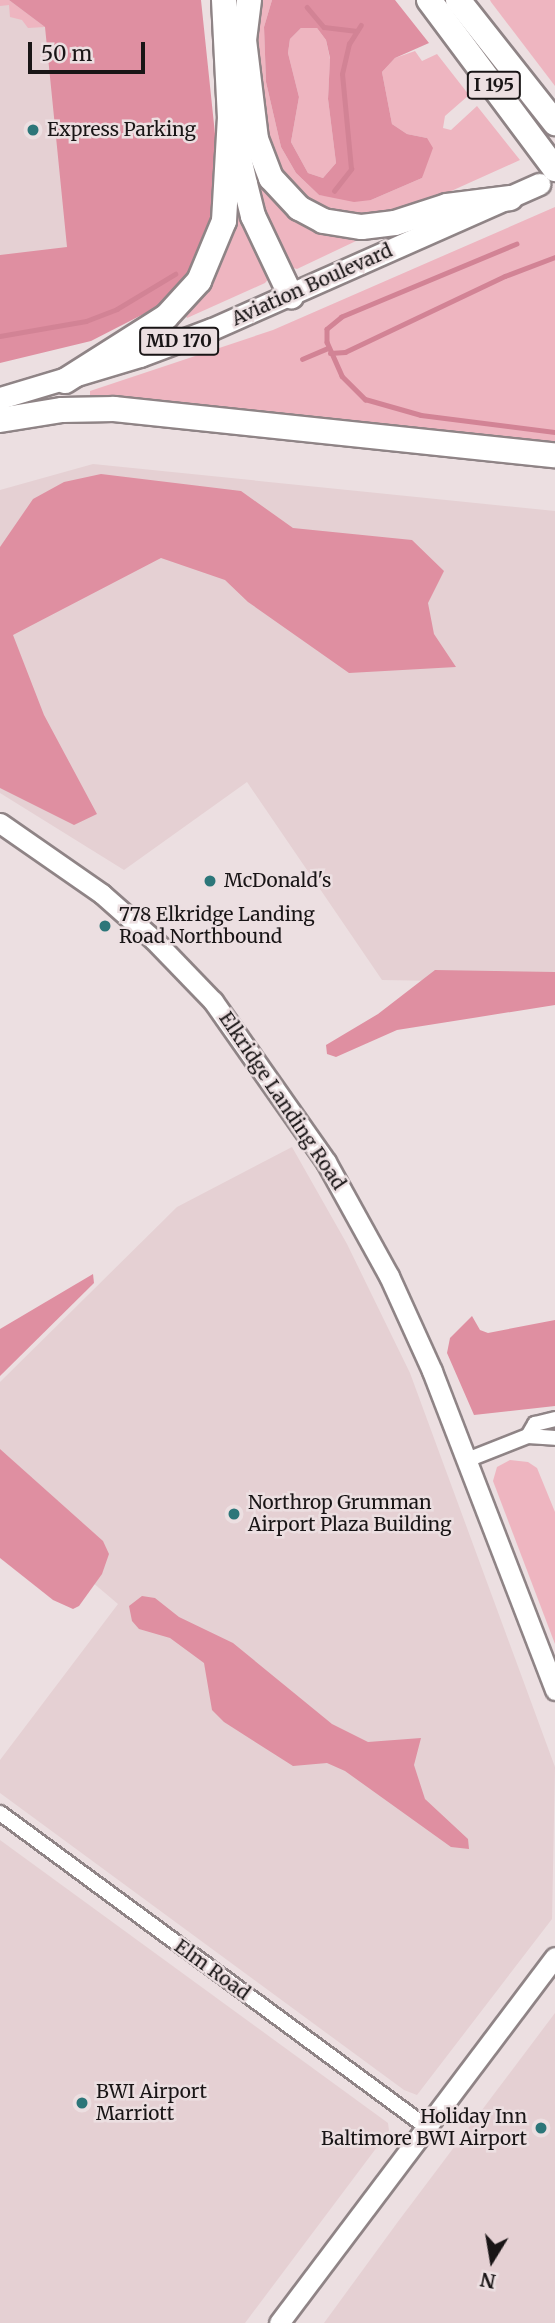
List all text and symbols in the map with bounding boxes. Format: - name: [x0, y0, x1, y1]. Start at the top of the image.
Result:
- scale bar: [32, 28, 149, 72]
- text: 50 m: [41, 40, 92, 67]
- road number: I 195: [466, 70, 522, 100]
- place label: Express Parking: [47, 119, 196, 141]
- marker: Express Parking: [25, 122, 41, 138]
- street label: Aviation Boulevard: [228, 239, 396, 331]
- road number: MD 170: [139, 326, 219, 356]
- place label: McDonald's: [224, 870, 331, 892]
- marker: McDonald's: [202, 873, 218, 889]
- place label: 778 Elkridge Landing Road Northbound: [119, 904, 315, 948]
- marker: 778 Elkridge Landing Road Northbound: [97, 918, 113, 934]
- street label: Elkridge Landing Road: [214, 1008, 350, 1194]
- place label: Northrop Grumman Airport Plaza Building: [248, 1492, 451, 1536]
- marker: Northrop Grumman Airport Plaza Building: [226, 1506, 242, 1522]
- street label: Elm Road: [170, 1935, 254, 2005]
- place label: BWI Airport Marriott: [96, 2081, 207, 2125]
- marker: BWI Airport Marriott: [74, 2095, 90, 2111]
- place label: Holiday Inn Baltimore BWI Airport: [321, 2106, 527, 2150]
- marker: Holiday Inn Baltimore BWI Airport: [533, 2120, 549, 2136]
- north arrow: [457, 2225, 527, 2295]
- text: N: [478, 2267, 498, 2294]

